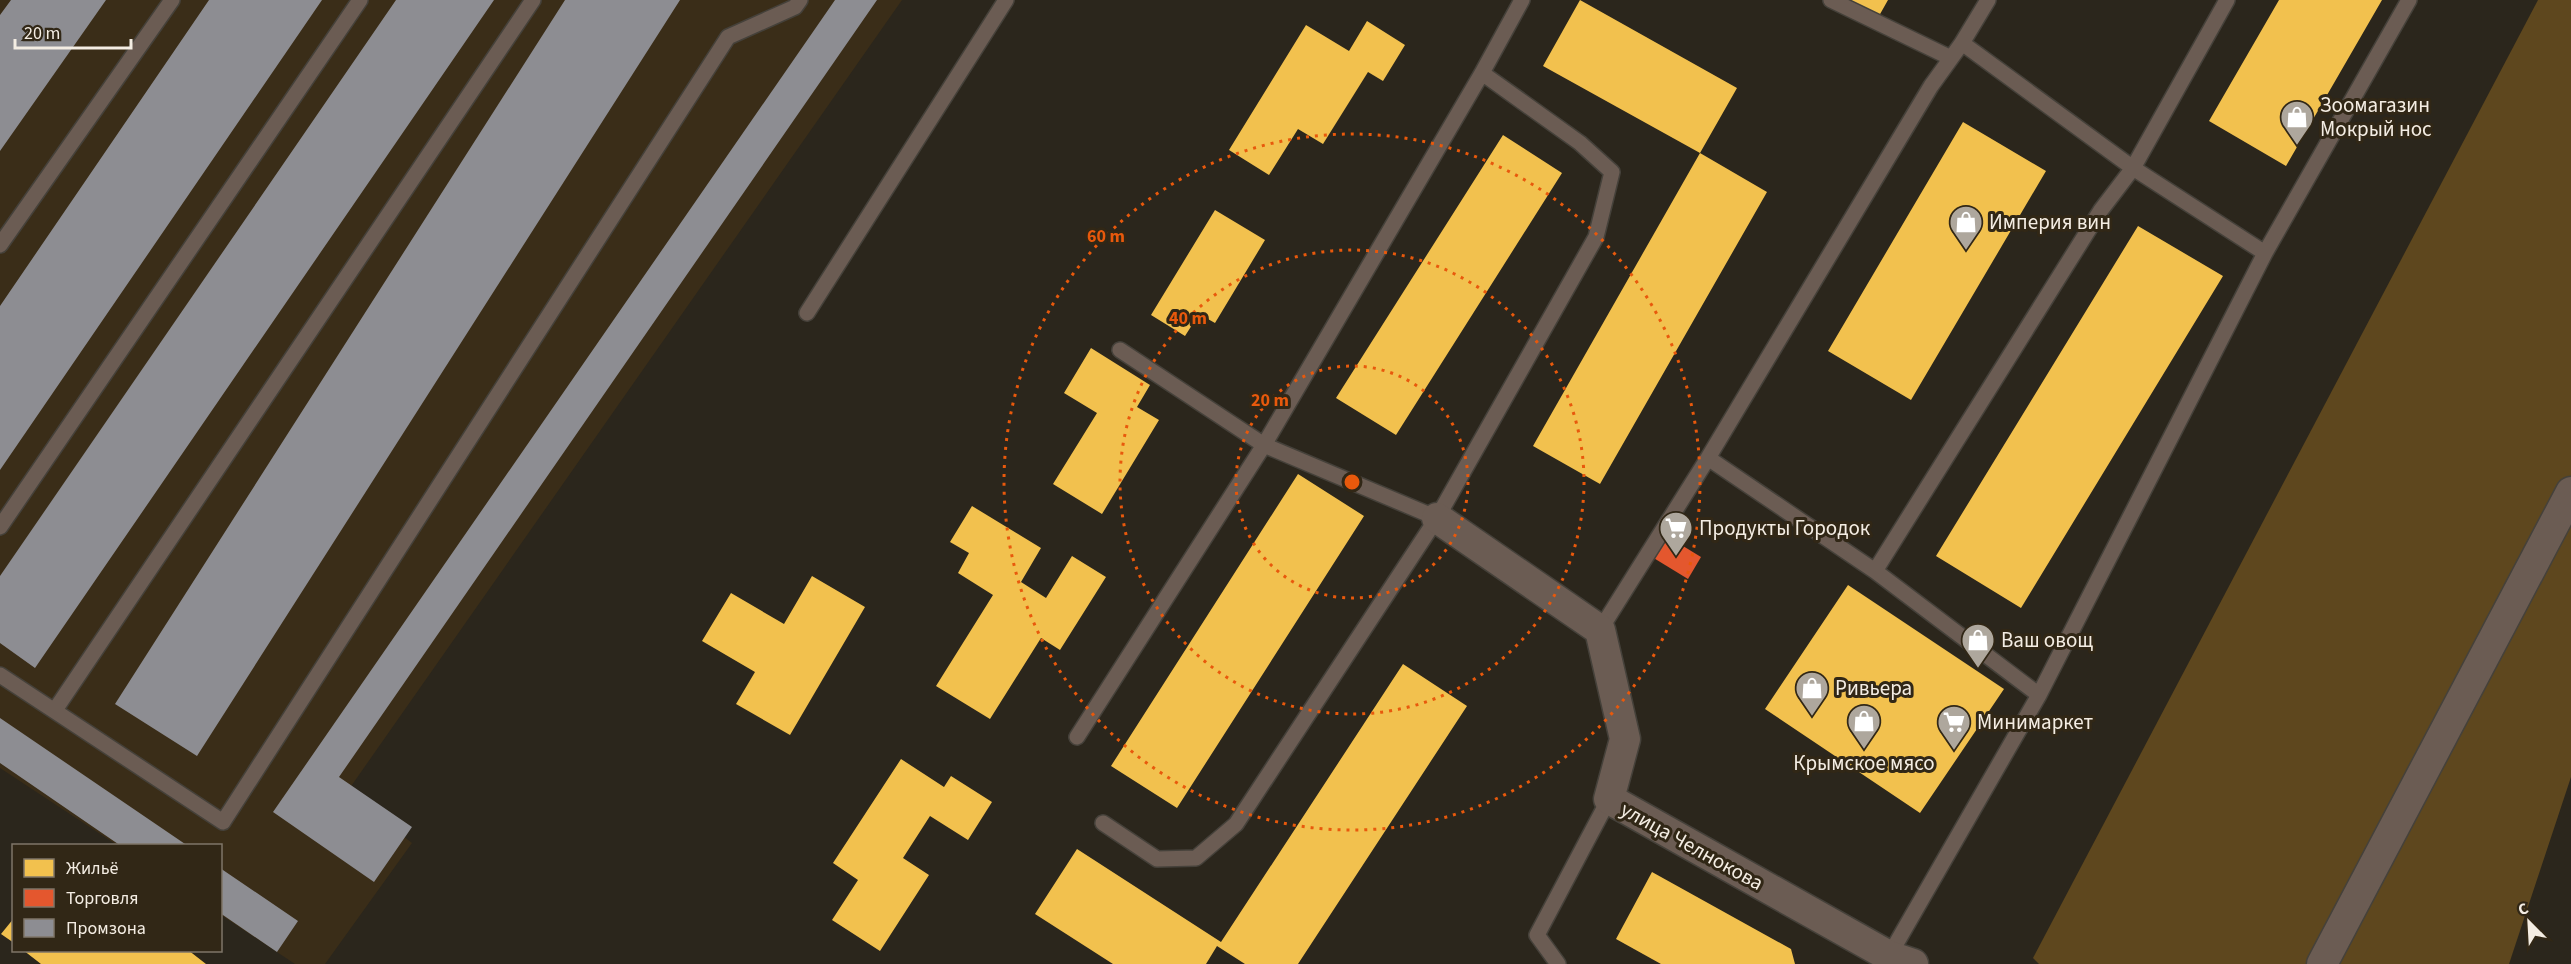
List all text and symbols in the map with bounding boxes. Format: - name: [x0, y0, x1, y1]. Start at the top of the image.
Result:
- scale bar: [15, 12, 130, 50]
- text: 20 m: [24, 21, 60, 46]
- place label: Зоомагазин Мокрый нос: [2320, 90, 2432, 144]
- shop icon: Зоомагазин Мокрый нос: [2279, 99, 2315, 146]
- shop icon: Империя вин: [1948, 204, 1984, 251]
- place label: Империя вин: [1989, 207, 2111, 237]
- text: 60 m: [1087, 224, 1125, 249]
- text: 40 m: [1169, 306, 1207, 331]
- text: 20 m: [1251, 388, 1289, 413]
- centre of rings: [1342, 472, 1362, 492]
- supermarket icon: Продукты Городок: [1658, 510, 1694, 557]
- place label: Продукты Городок: [1699, 513, 1871, 543]
- shop icon: Ваш овощ: [1960, 622, 1996, 669]
- place label: Ваш овощ: [2001, 625, 2093, 655]
- shop icon: Ривьера: [1794, 670, 1830, 717]
- place label: Ривьера: [1835, 673, 1912, 703]
- shop icon: Крымское мясо: [1846, 703, 1882, 750]
- supermarket icon: Минимаркет: [1936, 704, 1972, 751]
- place label: Минимаркет: [1977, 707, 2094, 737]
- place label: Крымское мясо: [1793, 748, 1935, 778]
- street label: улица Челнокова: [1615, 794, 1769, 898]
- legend: [12, 844, 222, 952]
- text: Жильё: [66, 856, 119, 881]
- text: Торговля: [66, 886, 139, 911]
- north arrow: [2499, 892, 2559, 952]
- text: С: [2515, 897, 2532, 921]
- text: Промзона: [66, 916, 146, 941]

